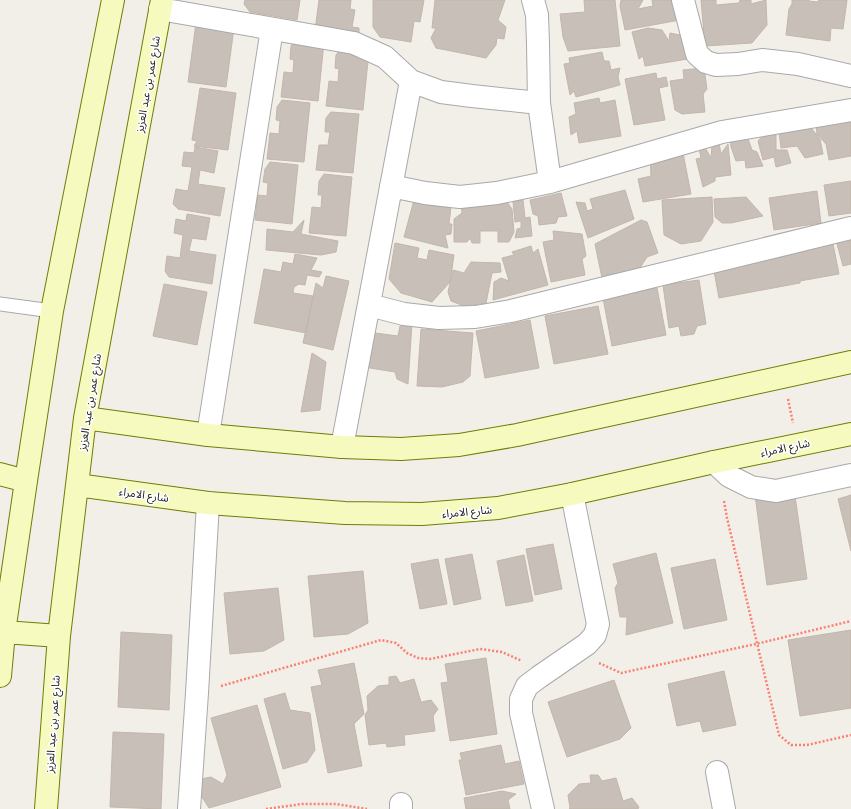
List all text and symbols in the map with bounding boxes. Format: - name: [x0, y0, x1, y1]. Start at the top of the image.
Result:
- street label: شارع عمر بن عبد العزيز: [131, 34, 164, 135]
- street label: شارع عمر بن عبد العزيز: [74, 352, 105, 453]
- street label: شارع الامراء: [759, 434, 812, 461]
- street label: شارع الامراء: [118, 483, 170, 506]
- street label: شارع الامراء: [441, 501, 493, 522]
- street label: شارع عمر بن عبد العزيز: [41, 674, 64, 775]

